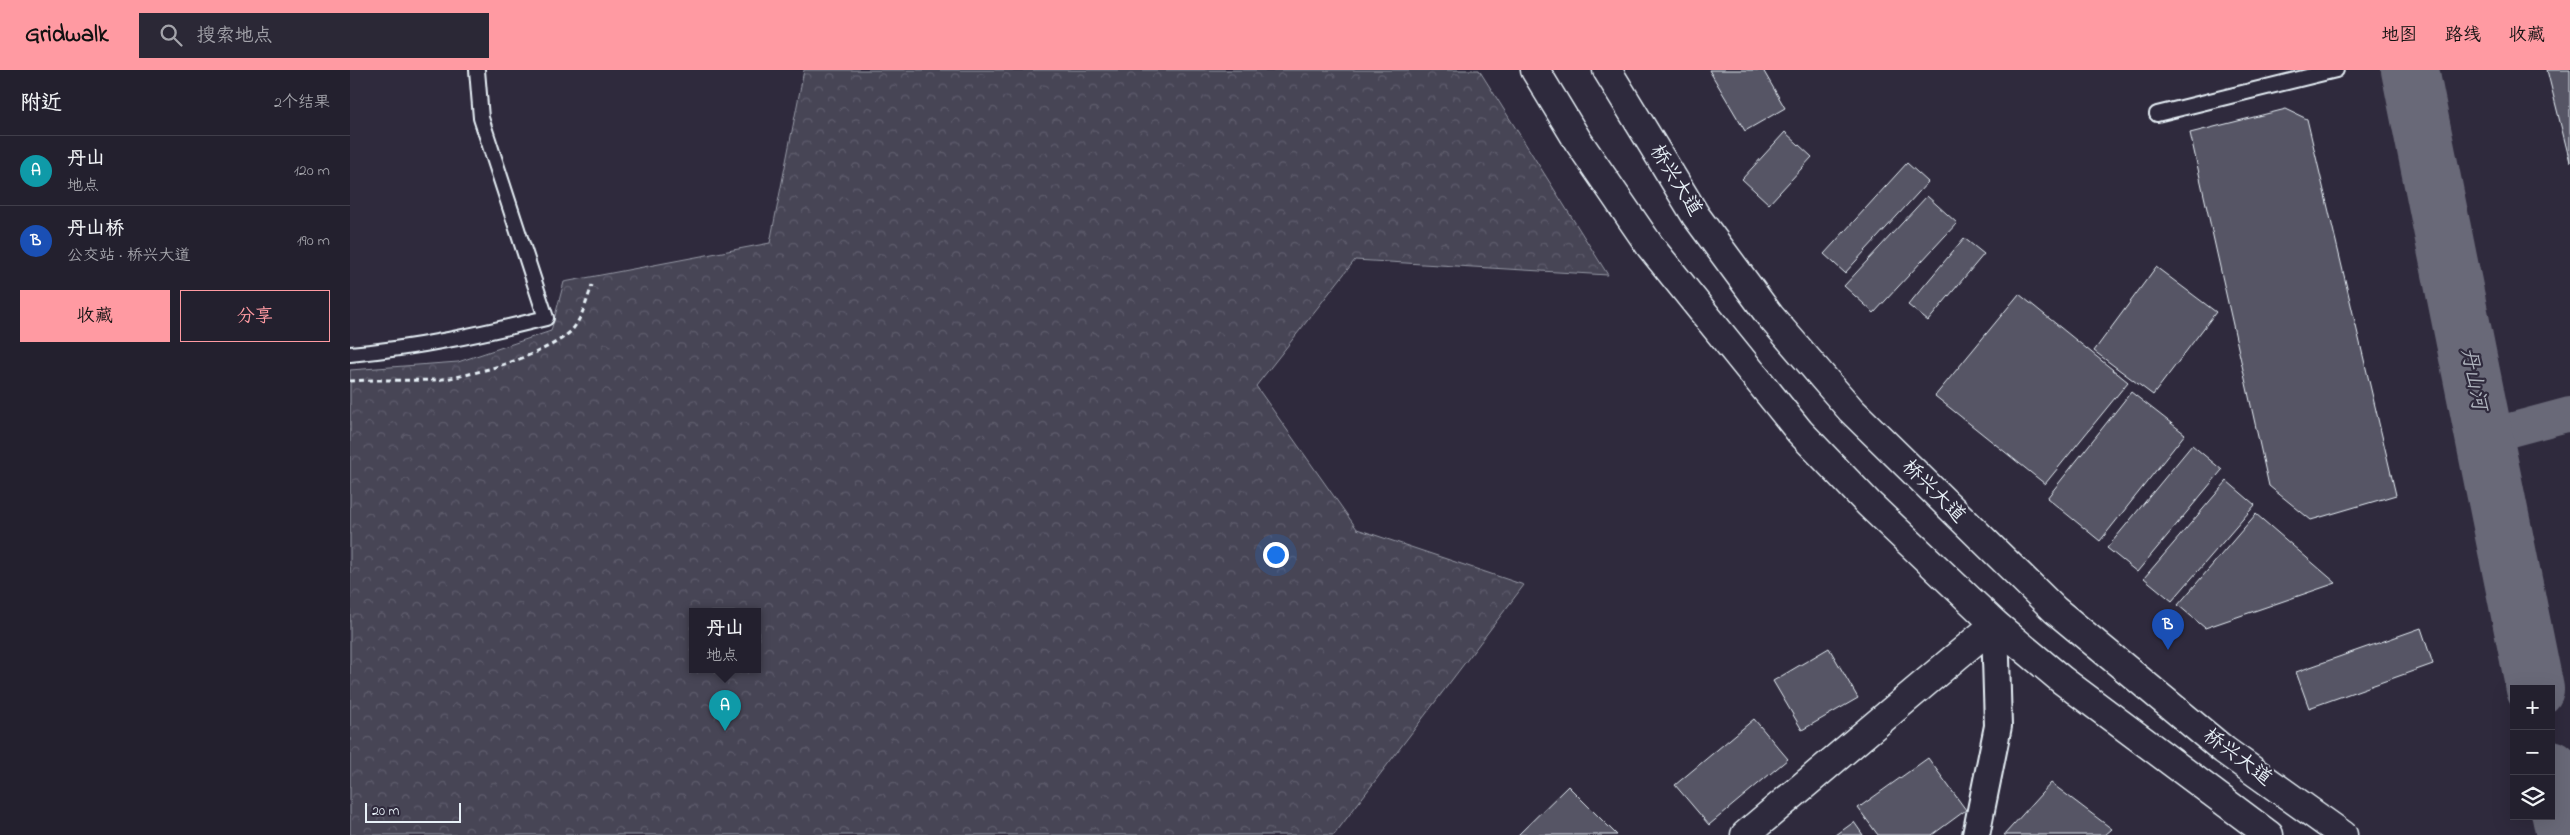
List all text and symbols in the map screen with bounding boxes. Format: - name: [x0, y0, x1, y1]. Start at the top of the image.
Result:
- search box: [139, 13, 489, 58]
- text: Gridwalk: [25, 18, 109, 53]
- icon: search: [157, 21, 185, 49]
- text: 搜索地点: [197, 23, 273, 50]
- text: 地图: [2381, 23, 2417, 49]
- text: 路线: [2445, 23, 2481, 49]
- text: 收藏: [2509, 23, 2545, 49]
- text: 附近: [20, 89, 62, 119]
- text: 2个结果: [274, 91, 330, 115]
- street label: 桥兴大道: [1642, 139, 1708, 223]
- text: 丹山: [67, 146, 105, 173]
- text: A: [31, 159, 41, 183]
- text: 120 m: [294, 159, 330, 183]
- text: 地点: [67, 174, 99, 198]
- text: 丹山桥: [67, 216, 124, 243]
- text: B: [31, 229, 41, 253]
- text: 190 m: [297, 229, 330, 253]
- text: 公交站 · 桥兴大道: [67, 244, 190, 268]
- button: 收藏: [20, 290, 170, 342]
- button: 分享: [180, 290, 330, 342]
- water label: 丹山河: [2452, 345, 2494, 416]
- street label: 桥兴大道: [1894, 453, 1972, 531]
- your location: [1263, 542, 1289, 568]
- popup: [689, 608, 761, 673]
- pin: B: [2152, 609, 2184, 650]
- text: 丹山: [706, 616, 744, 643]
- text: 地点: [706, 644, 738, 668]
- map controls: [2510, 685, 2555, 820]
- button: +: [2510, 685, 2555, 730]
- pin: A: [709, 690, 741, 731]
- street label: 桥兴大道: [2196, 722, 2278, 794]
- button: −: [2510, 730, 2555, 775]
- button: layers: [2510, 775, 2555, 820]
- scale bar: [365, 800, 461, 823]
- text: 20 m: [372, 801, 399, 822]

